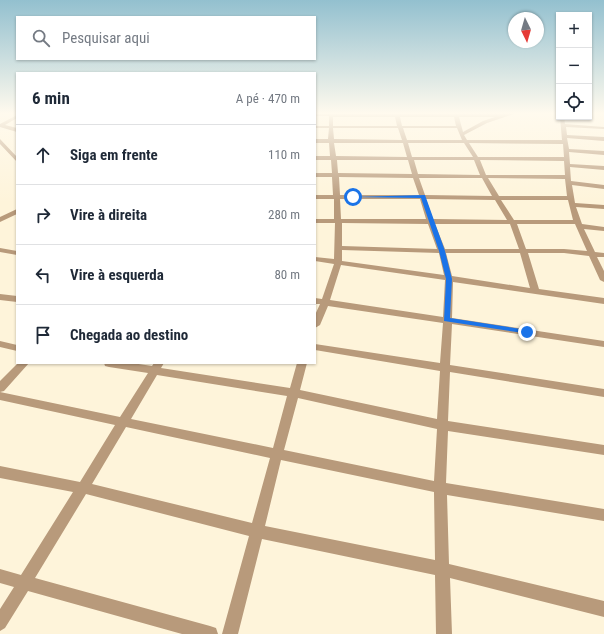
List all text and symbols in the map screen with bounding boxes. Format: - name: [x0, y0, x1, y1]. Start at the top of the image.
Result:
- north arrow: [508, 12, 544, 48]
- map controls: [556, 12, 592, 120]
- button: +: [556, 12, 592, 48]
- search box: [16, 16, 316, 60]
- icon: search: [30, 27, 52, 49]
- text: Pesquisar aqui: [62, 29, 150, 47]
- button: −: [556, 48, 592, 84]
- button: locate: [556, 84, 592, 120]
- text: 6 min: [32, 88, 70, 108]
- text: A pé · 470 m: [236, 91, 300, 106]
- icon: ahead: [32, 144, 54, 166]
- text: Siga em frente: [70, 146, 158, 164]
- text: 110 m: [268, 147, 300, 162]
- route start: [344, 188, 362, 206]
- icon: right: [32, 204, 54, 226]
- text: Vire à direita: [70, 206, 147, 224]
- text: 280 m: [268, 207, 300, 222]
- icon: left: [32, 264, 54, 286]
- text: Vire à esquerda: [70, 266, 164, 284]
- text: 80 m: [274, 267, 300, 282]
- route end: [518, 323, 536, 341]
- icon: arrive: [32, 324, 54, 346]
- text: Chegada ao destino: [70, 326, 188, 344]

